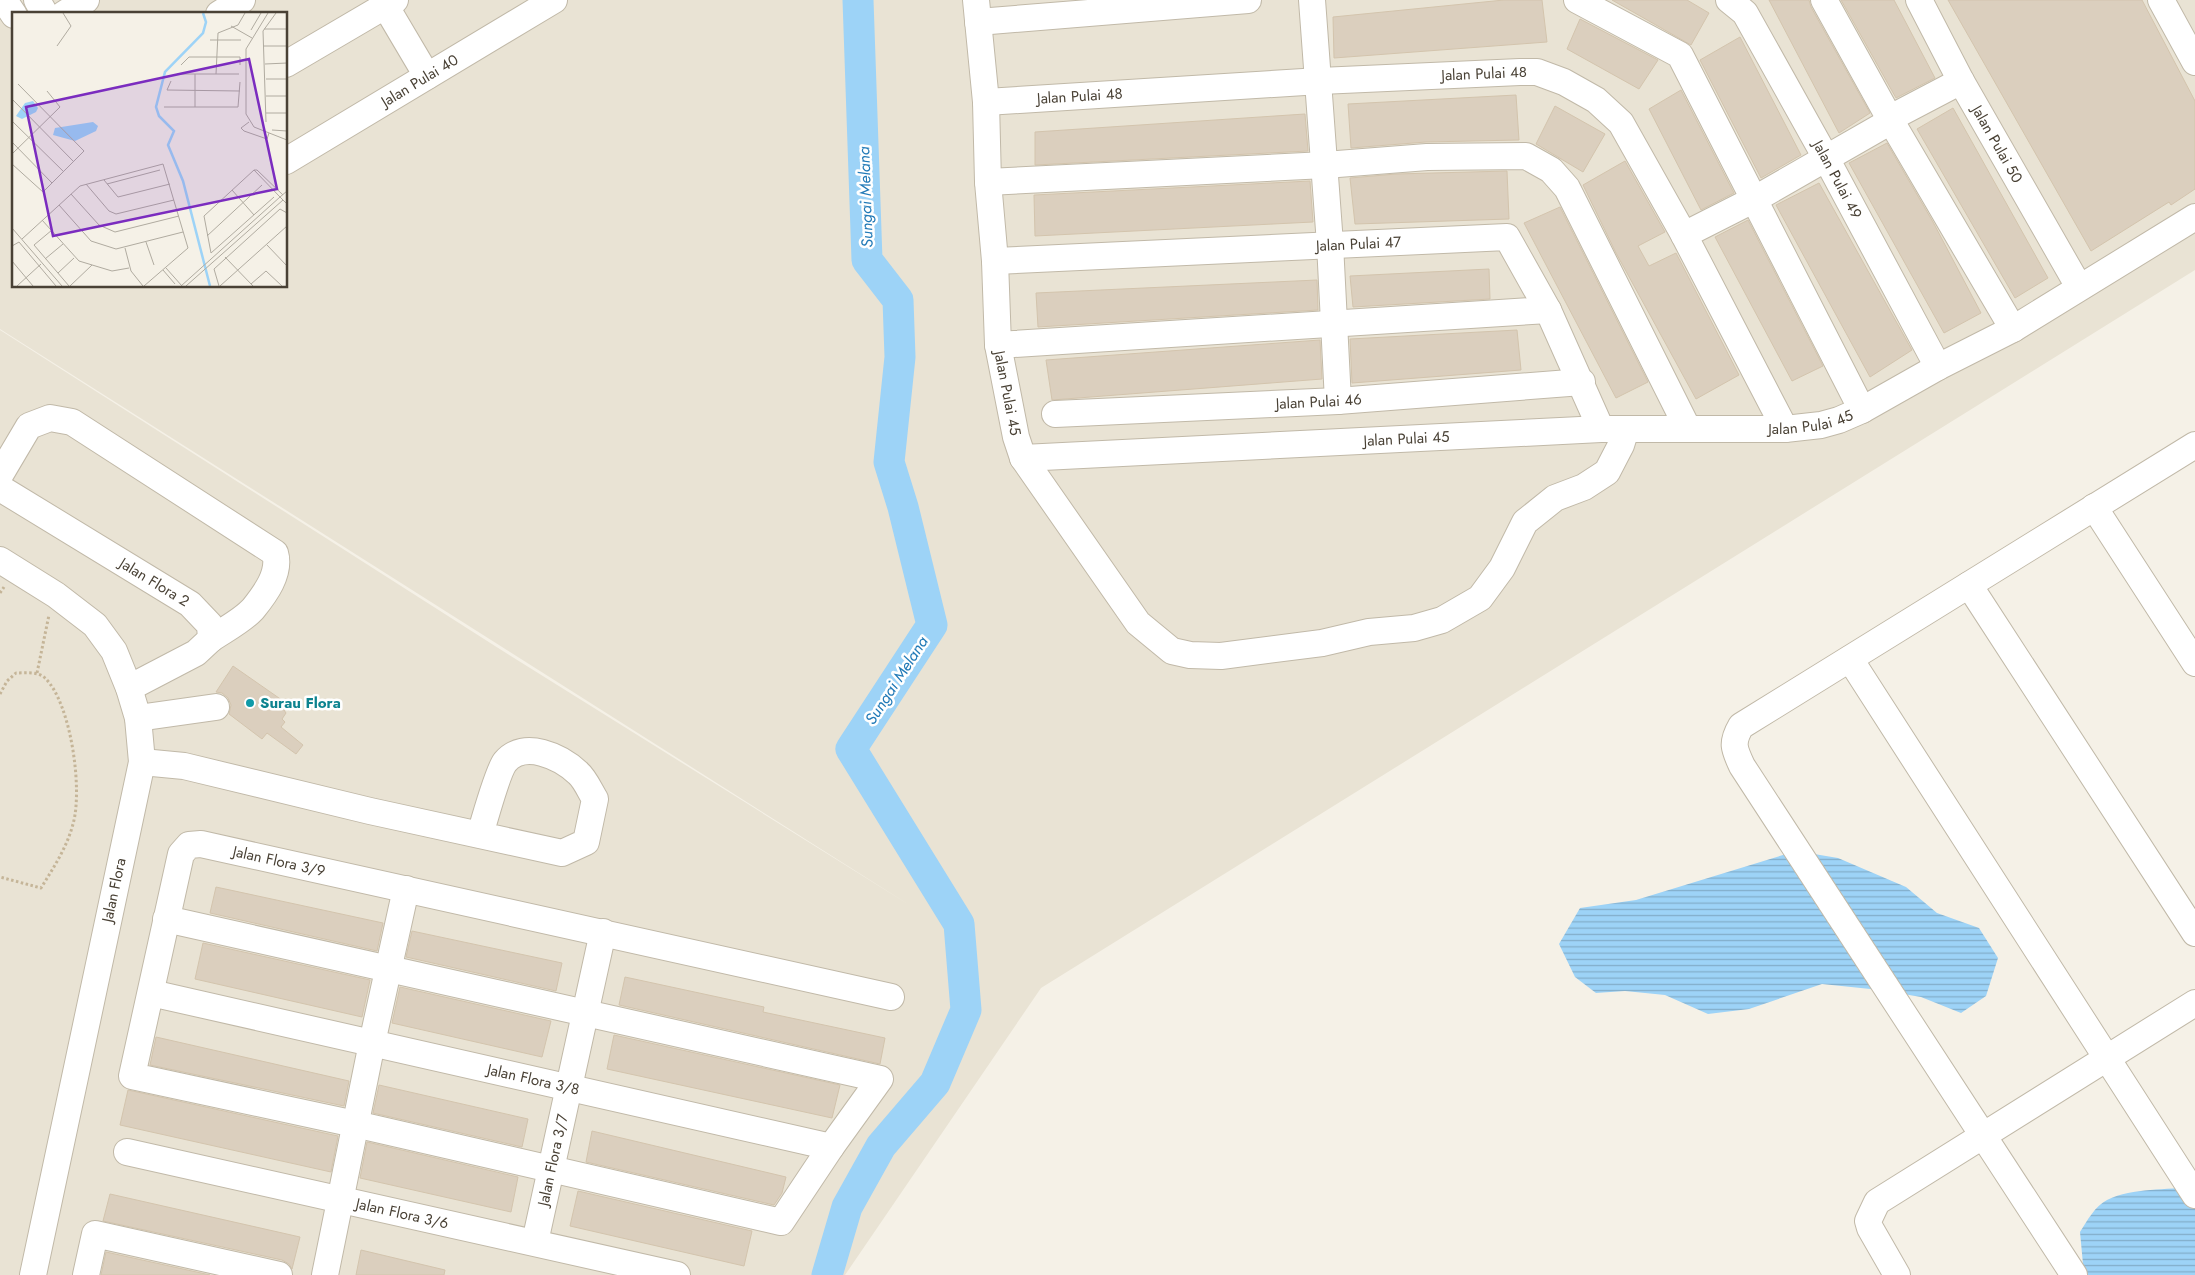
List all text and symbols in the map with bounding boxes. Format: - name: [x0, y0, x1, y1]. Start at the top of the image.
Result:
- inset map: [12, 12, 288, 288]
- street label: Jalan Pulai 40: [375, 49, 462, 113]
- street label: Jalan Pulai 48: [1439, 61, 1527, 87]
- street label: Jalan Pulai 48: [1034, 82, 1123, 110]
- street label: Jalan Pulai 50: [1965, 99, 2028, 187]
- street label: Jalan Pulai 49: [1806, 134, 1868, 223]
- water label: Sungai Melana: [852, 146, 879, 248]
- street label: Jalan Pulai 47: [1313, 231, 1402, 257]
- street label: Jalan Pulai 45: [988, 347, 1026, 438]
- street label: Jalan Pulai 46: [1273, 388, 1363, 415]
- street label: Jalan Pulai 45: [1766, 404, 1857, 440]
- street label: Jalan Pulai 45: [1361, 426, 1450, 452]
- street label: Jalan Flora 2: [114, 551, 194, 612]
- water label: Sungai Melana: [859, 631, 934, 729]
- place label: Surau Flora: [260, 692, 341, 714]
- marker: Surau Flora: [244, 697, 256, 709]
- street label: Jalan Flora 3/9: [229, 840, 328, 882]
- street label: Jalan Flora: [96, 856, 132, 926]
- street label: Jalan Flora 3/8: [483, 1058, 582, 1101]
- street label: Jalan Flora 3/7: [532, 1112, 574, 1210]
- street label: Jalan Flora 3/6: [352, 1192, 451, 1235]

